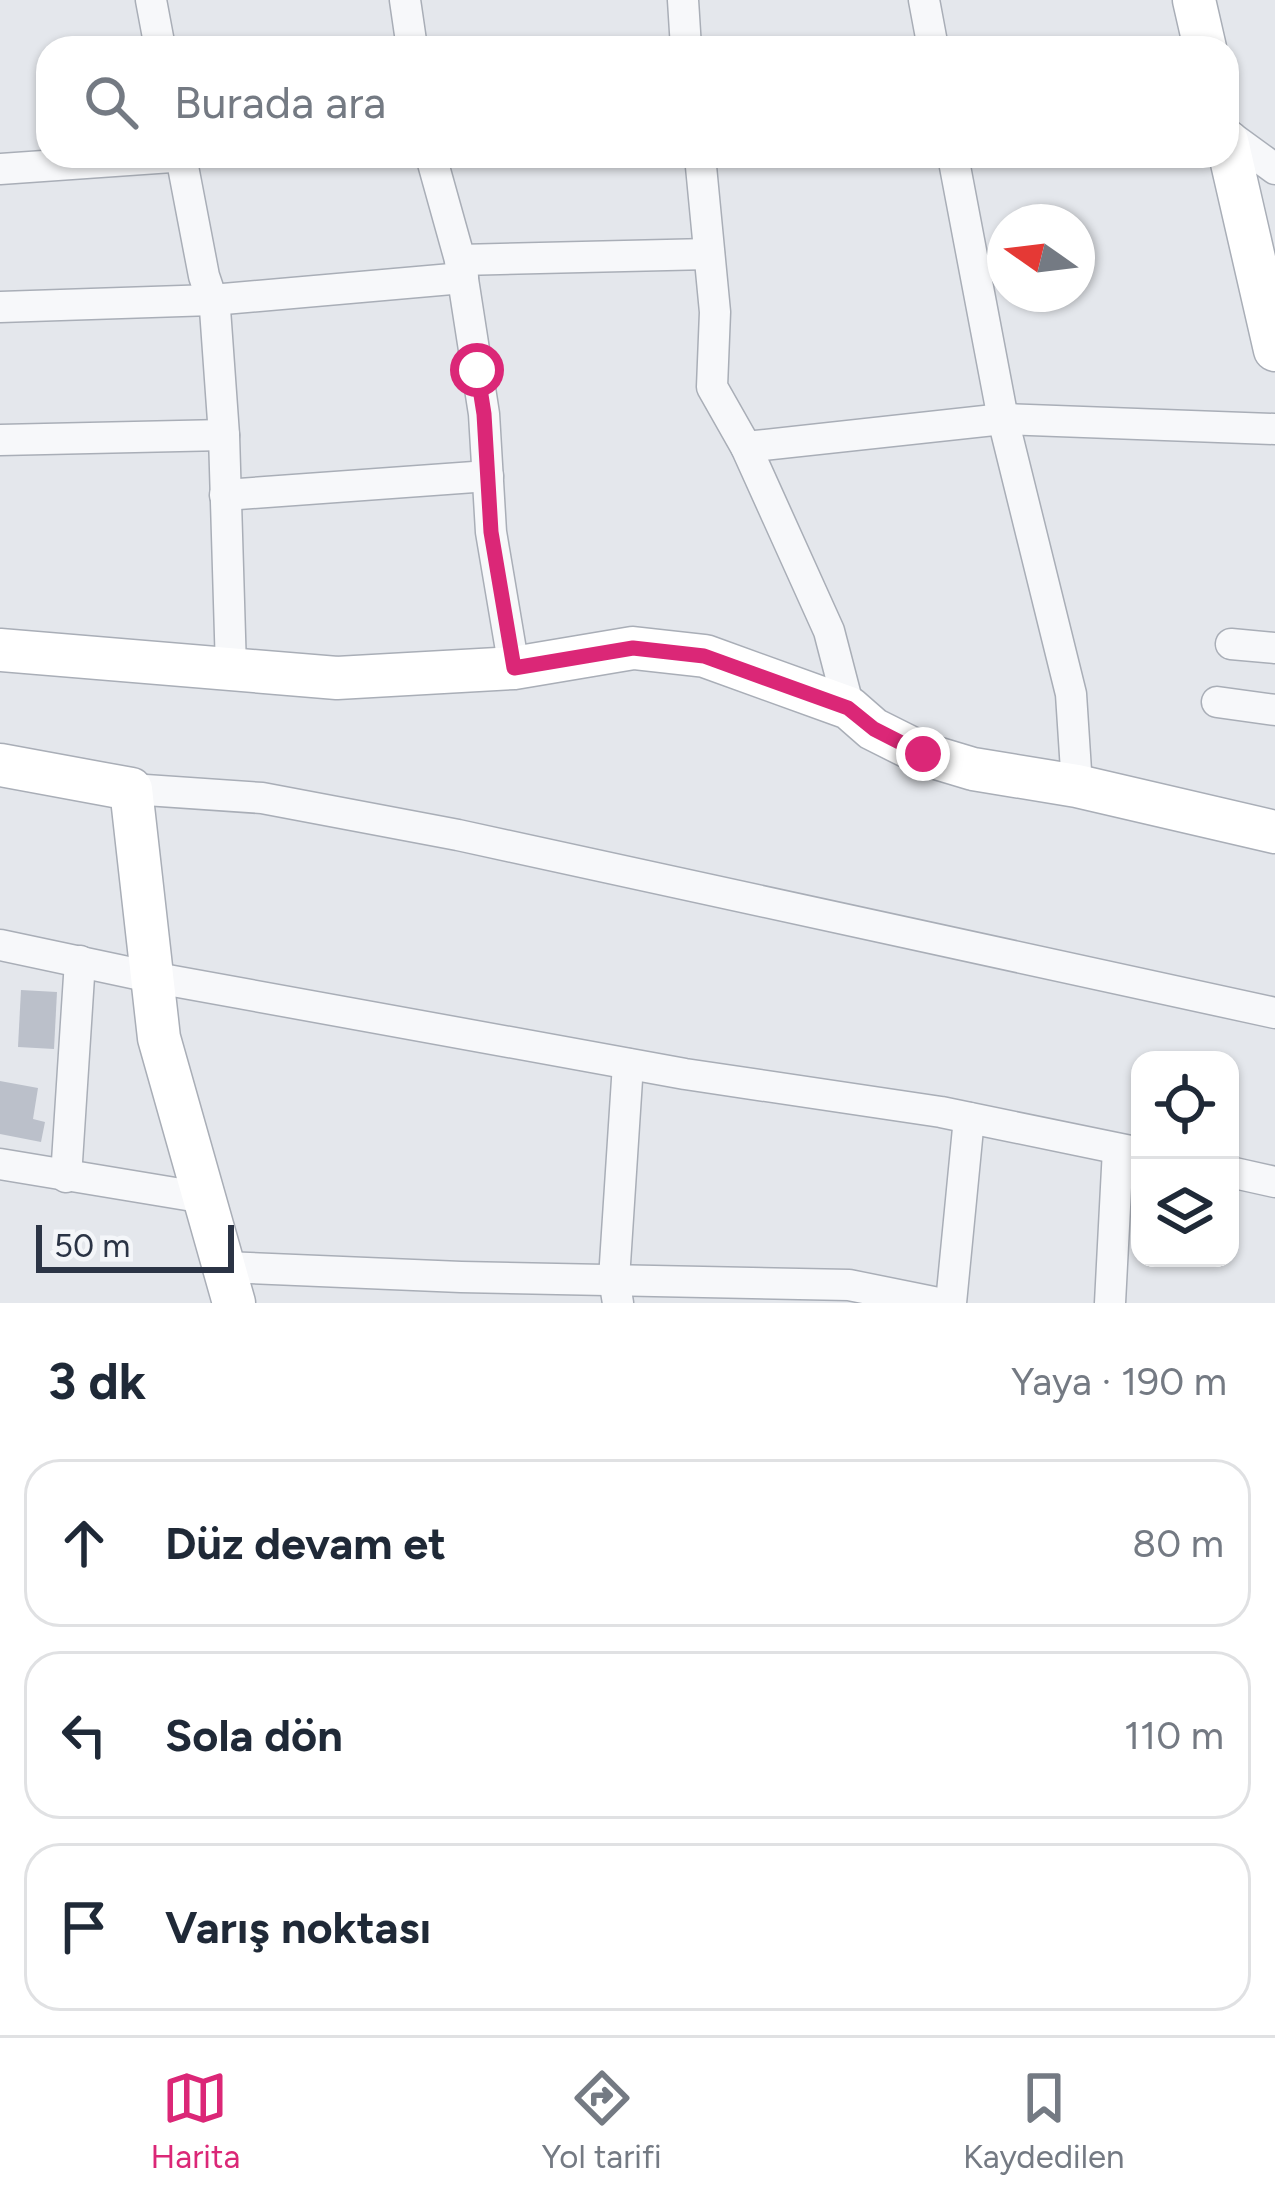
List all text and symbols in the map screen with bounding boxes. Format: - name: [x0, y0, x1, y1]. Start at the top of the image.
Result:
- search box: [36, 36, 1239, 168]
- icon: search: [78, 69, 144, 135]
- text: Burada ara: [174, 75, 386, 129]
- north arrow: [987, 204, 1095, 312]
- route start: [450, 343, 504, 397]
- route end: [896, 727, 950, 781]
- map controls: [1131, 1051, 1239, 1267]
- button: locate: [1131, 1051, 1239, 1159]
- button: layers: [1131, 1159, 1239, 1267]
- scale bar: [36, 1219, 234, 1272]
- text: 50 m: [54, 1226, 130, 1265]
- text: 3 dk: [48, 1351, 146, 1412]
- text: Yaya · 190 m: [1011, 1358, 1227, 1405]
- icon: ahead: [51, 1510, 117, 1576]
- text: Düz devam et: [165, 1516, 446, 1570]
- text: 80 m: [1132, 1520, 1224, 1567]
- icon: left: [51, 1702, 117, 1768]
- text: Sola dön: [165, 1708, 343, 1762]
- text: 110 m: [1124, 1712, 1224, 1759]
- icon: arrive: [51, 1894, 117, 1960]
- text: Varış noktası: [165, 1900, 431, 1954]
- tab: Harita: [151, 2065, 240, 2176]
- tab: Yol tarifi: [541, 2065, 662, 2176]
- tab: Kaydedilen: [963, 2065, 1124, 2176]

